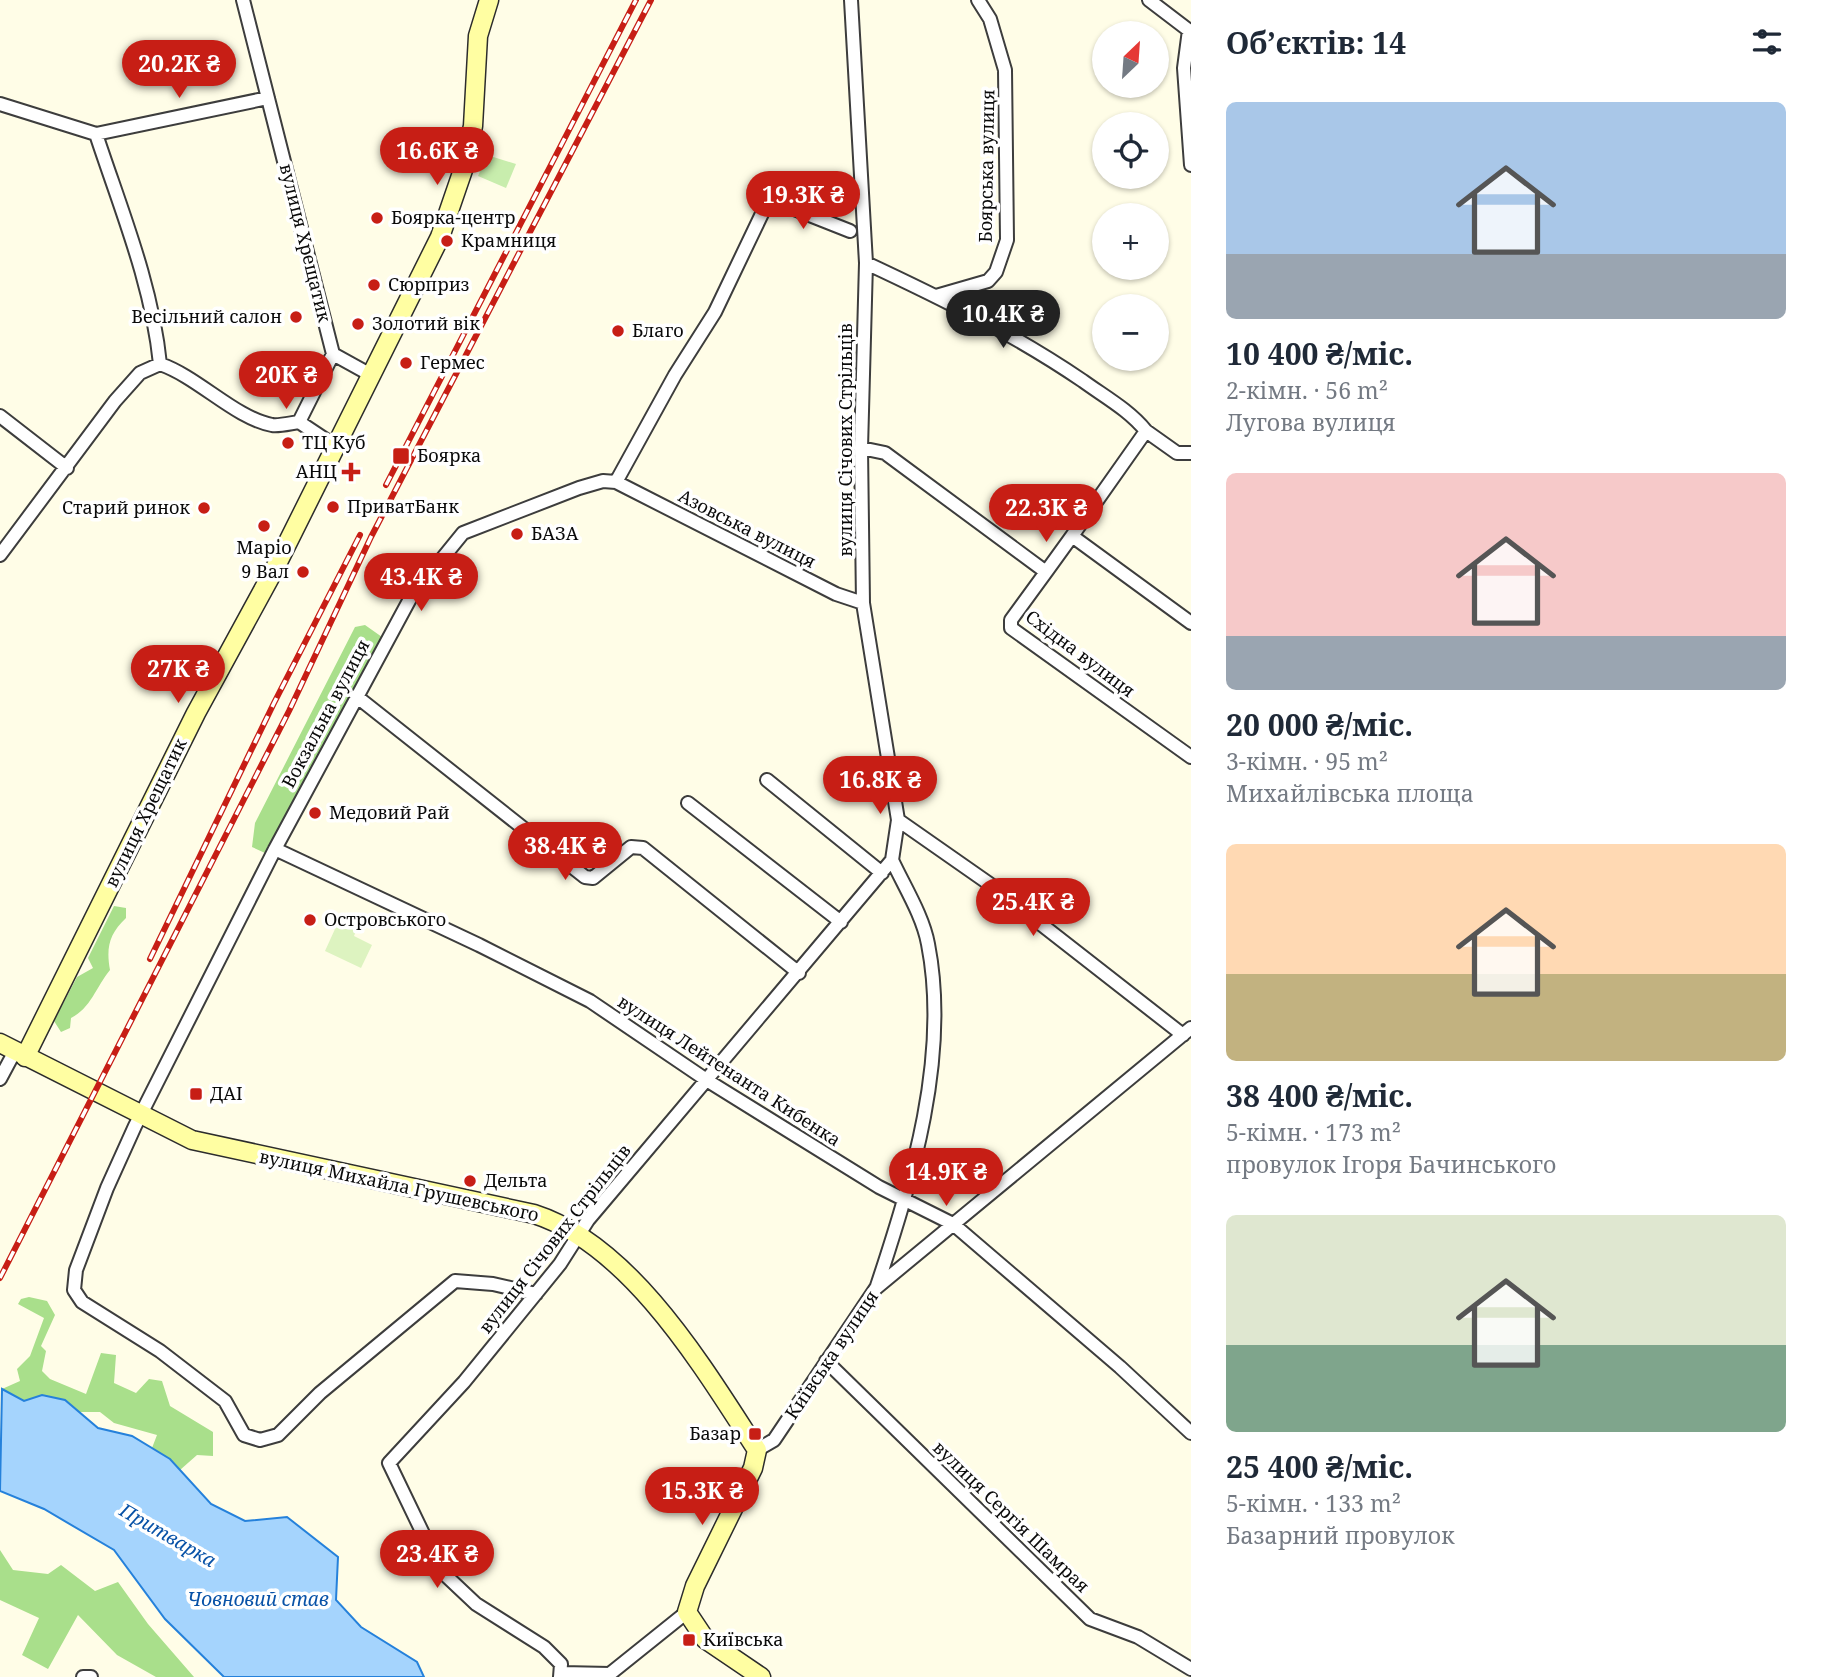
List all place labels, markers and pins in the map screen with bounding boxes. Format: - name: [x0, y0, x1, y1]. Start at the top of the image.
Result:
- pin: 20.2K ₴: [114, 41, 244, 100]
- pin: 16.6K ₴: [372, 128, 502, 187]
- pin: 19.3K ₴: [738, 172, 868, 231]
- place label: Боярка-центр: [391, 205, 516, 229]
- marker: Боярка-центр: [369, 210, 385, 226]
- place label: Крамниця: [461, 228, 557, 252]
- marker: Крамниця: [439, 233, 455, 249]
- place label: Сюрприз: [388, 272, 469, 296]
- marker: Сюрприз: [366, 277, 382, 293]
- pin: 10.4K ₴: [938, 290, 1068, 350]
- place label: Весільний салон: [131, 304, 282, 328]
- marker: Весільний салон: [288, 309, 304, 325]
- place label: Золотий вік: [372, 311, 480, 335]
- marker: Золотий вік: [350, 316, 366, 332]
- place label: Благо: [632, 318, 684, 342]
- marker: Благо: [610, 323, 626, 339]
- place label: Гермес: [420, 350, 485, 374]
- pin: 20K ₴: [237, 352, 335, 411]
- marker: Гермес: [398, 355, 414, 371]
- place label: ТЦ Куб: [302, 430, 366, 454]
- marker: ТЦ Куб: [280, 435, 296, 451]
- place label: Боярка: [417, 443, 481, 467]
- marker: Боярка: [391, 446, 411, 466]
- place label: АНЦ: [296, 459, 337, 483]
- marker: АНЦ: [343, 464, 359, 480]
- pin: 22.3K ₴: [981, 484, 1111, 544]
- place label: ПриватБанк: [347, 494, 459, 518]
- place label: Старий ринок: [62, 495, 190, 519]
- marker: ПриватБанк: [325, 499, 341, 515]
- marker: Старий ринок: [196, 500, 212, 516]
- marker: Маріо: [256, 518, 272, 534]
- place label: БАЗА: [531, 521, 579, 545]
- marker: БАЗА: [509, 526, 525, 542]
- place label: Маріо: [236, 535, 292, 559]
- pin: 43.4K ₴: [356, 554, 486, 613]
- place label: 9 Вал: [241, 559, 289, 583]
- marker: 9 Вал: [295, 564, 311, 580]
- pin: 27K ₴: [129, 646, 227, 705]
- pin: 16.8K ₴: [815, 756, 945, 816]
- place label: Медовий Рай: [329, 800, 450, 824]
- marker: Медовий Рай: [307, 805, 323, 821]
- pin: 38.4K ₴: [500, 822, 630, 882]
- pin: 25.4K ₴: [968, 878, 1098, 938]
- place label: Островського: [324, 907, 446, 931]
- marker: Островського: [302, 912, 318, 928]
- place label: ДАІ: [210, 1081, 243, 1105]
- marker: ДАІ: [188, 1086, 204, 1102]
- pin: 14.9K ₴: [881, 1148, 1011, 1208]
- place label: Дельта: [484, 1168, 548, 1192]
- marker: Дельта: [462, 1173, 478, 1189]
- place label: Базар: [689, 1421, 741, 1445]
- marker: Базар: [747, 1426, 763, 1442]
- pin: 15.3K ₴: [637, 1468, 767, 1527]
- pin: 23.4K ₴: [372, 1530, 502, 1590]
- place label: Київська: [703, 1627, 783, 1651]
- marker: Київська: [681, 1632, 697, 1648]

